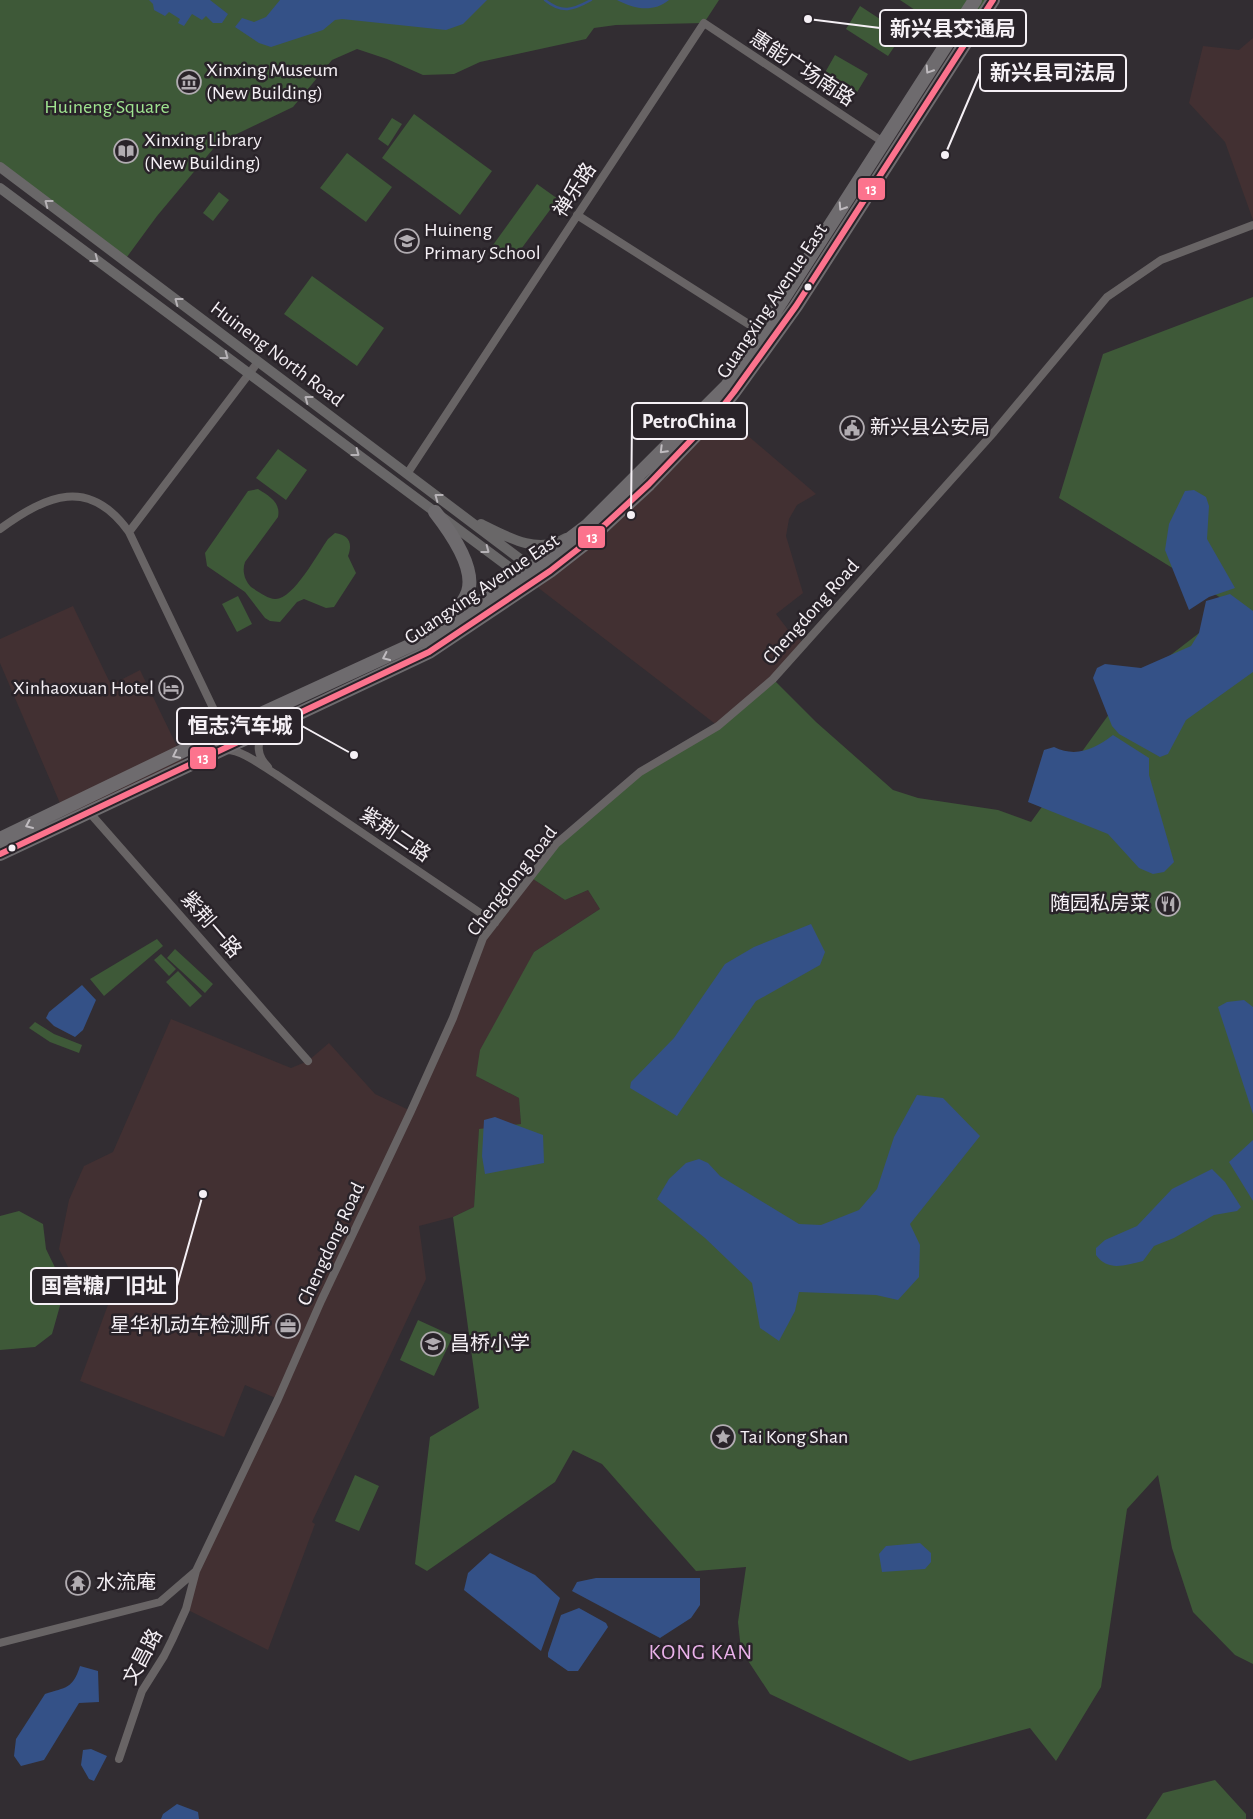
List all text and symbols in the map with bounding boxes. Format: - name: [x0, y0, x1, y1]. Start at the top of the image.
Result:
- callout: 新兴县交通局: [880, 10, 1026, 46]
- text: 新兴县交通局: [890, 17, 1016, 40]
- street label: 惠能广场南路: [746, 26, 859, 110]
- callout: 新兴县司法局: [980, 55, 1126, 91]
- place label: Xinxing Museum (New Building): [206, 60, 338, 103]
- text: 新兴县司法局: [990, 61, 1116, 84]
- one-way arrow: [926, 65, 936, 74]
- museum icon: Xinxing Museum (New Building): [176, 69, 202, 95]
- park label: Huineng Square: [44, 97, 170, 117]
- place label: Xinxing Library (New Building): [144, 130, 262, 173]
- library icon: Xinxing Library (New Building): [113, 138, 139, 164]
- street label: 禅乐路: [549, 159, 600, 221]
- line badge: 13: [857, 177, 886, 201]
- text: 13: [865, 183, 877, 197]
- one-way arrow: [45, 201, 54, 209]
- one-way arrow: [838, 202, 848, 211]
- place label: Huineng Primary School: [424, 220, 541, 263]
- street label: Guangxing Avenue East: [713, 220, 831, 382]
- school or university icon: Huineng Primary School: [394, 228, 420, 254]
- one-way arrow: [89, 253, 98, 261]
- unlabelled marker: [803, 282, 813, 292]
- one-way arrow: [174, 298, 184, 307]
- street label: Huineng North Road: [207, 298, 347, 410]
- one-way arrow: [219, 350, 229, 359]
- one-way arrow: [304, 396, 314, 405]
- callout: PetroChina: [632, 403, 747, 439]
- text: PetroChina: [642, 411, 736, 432]
- public building icon: 新兴县公安局: [839, 415, 865, 441]
- place label: 新兴县公安局: [870, 416, 990, 438]
- one-way arrow: [660, 444, 669, 453]
- one-way arrow: [350, 447, 360, 456]
- one-way arrow: [434, 493, 443, 502]
- line badge: 13: [577, 525, 606, 549]
- street label: Guangxing Avenue East: [401, 530, 563, 648]
- text: 13: [586, 531, 598, 545]
- one-way arrow: [480, 544, 490, 553]
- street label: Chengdong Road: [759, 556, 863, 668]
- one-way arrow: [382, 651, 391, 661]
- hotel icon: Xinhaoxuan Hotel: [158, 675, 184, 701]
- place label: Xinhaoxuan Hotel: [13, 678, 154, 698]
- callout: 恒志汽车城: [177, 708, 302, 744]
- text: 恒志汽车城: [188, 714, 293, 737]
- line badge: 13: [189, 746, 217, 770]
- one-way arrow: [172, 749, 181, 759]
- text: 13: [197, 752, 209, 766]
- street label: 紫荆二路: [356, 804, 434, 866]
- one-way arrow: [25, 819, 34, 830]
- street label: Chengdong Road: [463, 822, 561, 940]
- unlabelled marker: [7, 843, 17, 853]
- street label: 紫荆一路: [177, 888, 246, 962]
- restaurant icon: 随园私房菜: [1155, 891, 1181, 917]
- place label: 随园私房菜: [1050, 893, 1150, 914]
- street label: Chengdong Road: [294, 1179, 368, 1309]
- callout: 国营糖厂旧址: [31, 1268, 177, 1304]
- text: 国营糖厂旧址: [41, 1274, 167, 1297]
- office icon: 星华机动车检测所: [275, 1313, 301, 1339]
- place label: 星华机动车检测所: [110, 1315, 270, 1336]
- school or university icon: 昌桥小学: [420, 1331, 446, 1357]
- place label: 昌桥小学: [450, 1333, 530, 1354]
- place icon: Tai Kong Shan: [710, 1424, 736, 1450]
- place label: Tai Kong Shan: [740, 1427, 848, 1447]
- temple icon: 水流庵: [65, 1570, 91, 1596]
- place label: 水流庵: [96, 1572, 156, 1593]
- street label: 文昌路: [119, 1625, 166, 1688]
- district label: KONG KAN: [649, 1641, 753, 1663]

